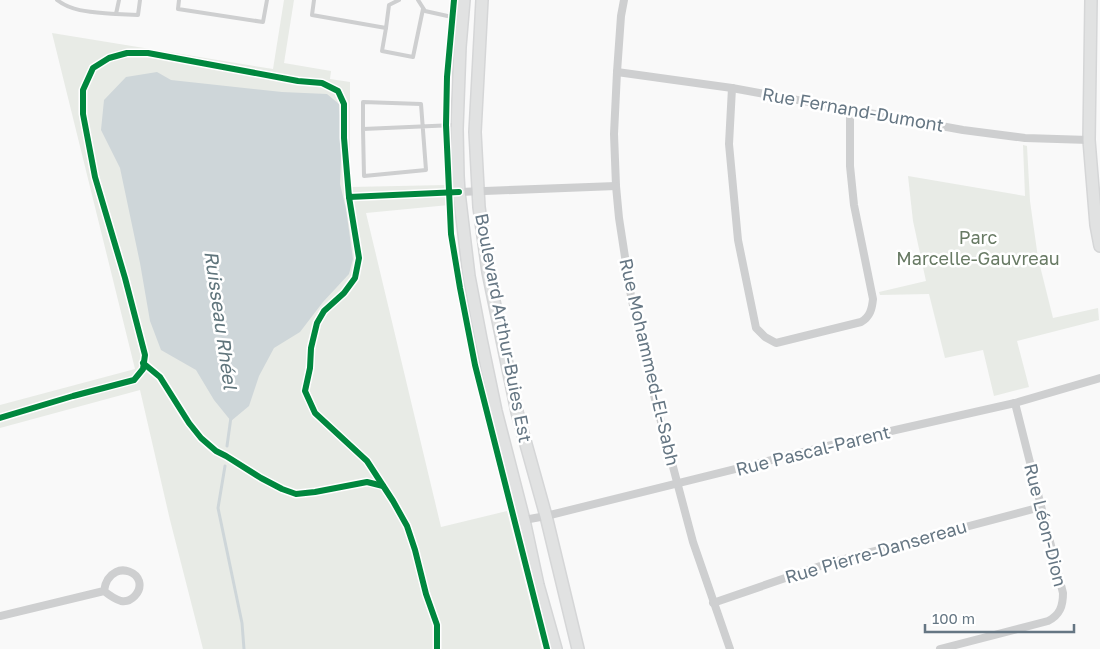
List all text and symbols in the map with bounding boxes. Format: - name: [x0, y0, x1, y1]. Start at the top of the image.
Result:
- street label: Rue Fernand-Dumont: [761, 82, 946, 136]
- street label: Boulevard Arthur-Buies Est: [471, 211, 537, 444]
- park label: Parc Marcelle-Gauvreau: [896, 226, 1060, 269]
- water label: Ruisseau Rhéel: [200, 249, 243, 392]
- street label: Rue Mohammed-El-Sabh: [615, 256, 685, 468]
- street label: Rue Pascal-Parent: [733, 420, 892, 480]
- street label: Rue Léon-Dion: [1020, 461, 1072, 589]
- street label: Rue Pierre-Dansereau: [782, 515, 969, 588]
- scale bar: [925, 602, 1074, 634]
- text: 100 m: [932, 609, 975, 627]

